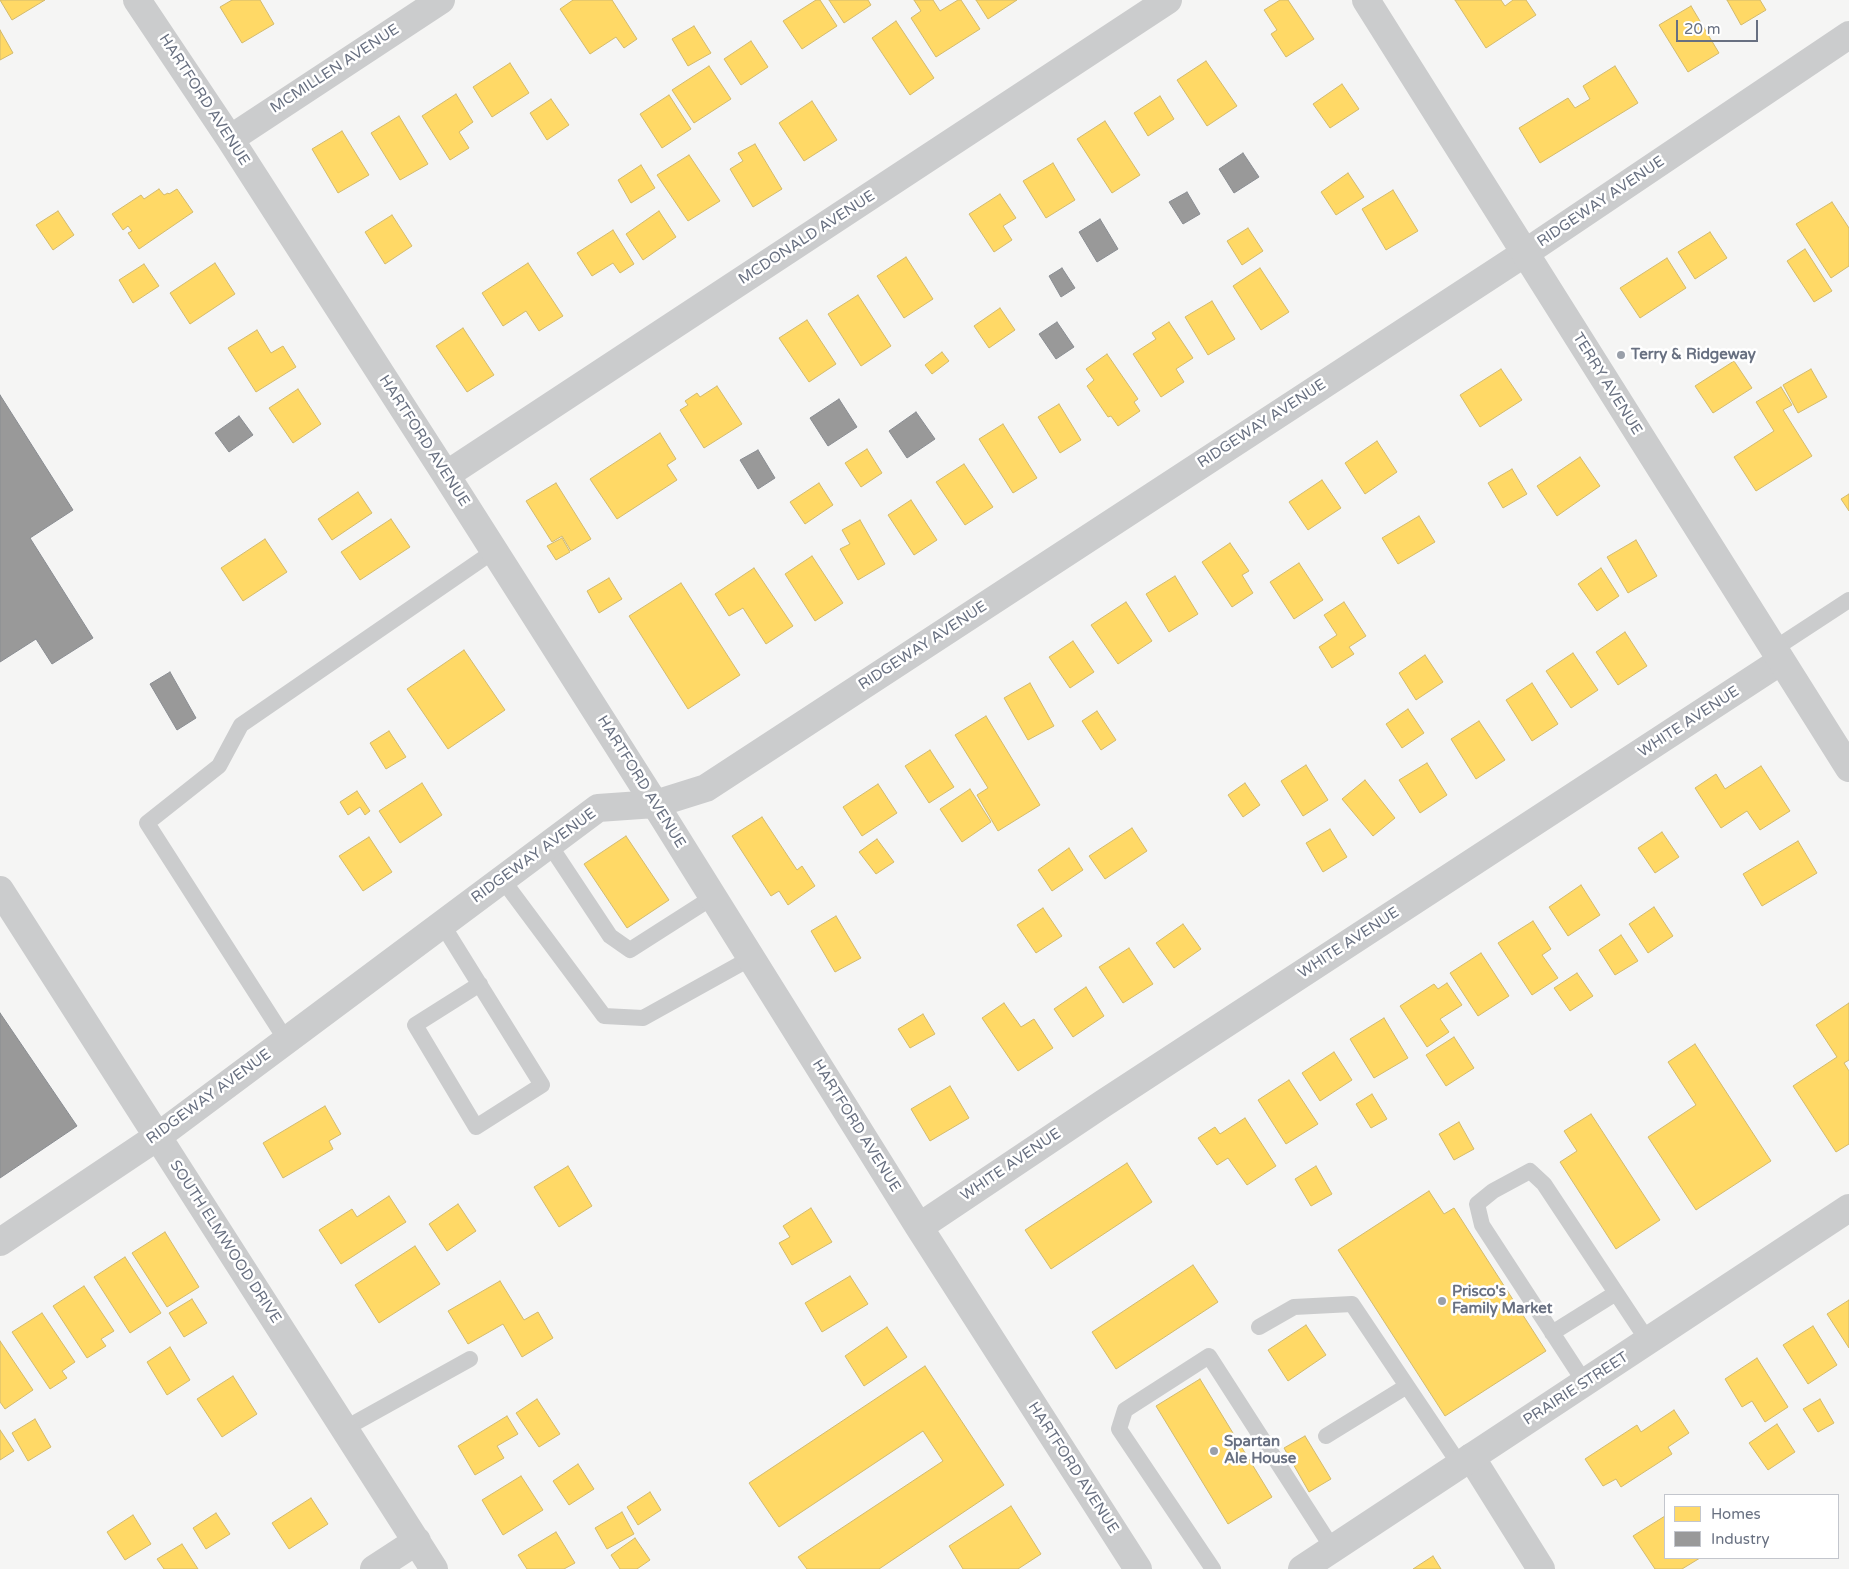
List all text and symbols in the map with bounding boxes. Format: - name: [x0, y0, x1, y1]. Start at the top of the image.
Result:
- scale bar: [1679, 10, 1762, 42]
- text: 20 m: [1684, 20, 1721, 38]
- street label: MCMILLEN AVENUE: [267, 21, 403, 117]
- street label: HARTFORD AVENUE: [155, 31, 253, 169]
- street label: RIDGEWAY AVENUE: [1534, 153, 1668, 251]
- street label: MCDONALD AVENUE: [735, 187, 879, 289]
- street label: TERRY AVENUE: [1568, 330, 1646, 438]
- place label: Terry & Ridgeway: [1631, 346, 1756, 364]
- marker: Terry & Ridgeway: [1615, 349, 1627, 361]
- street label: HARTFORD AVENUE: [375, 372, 473, 510]
- street label: RIDGEWAY AVENUE: [1194, 376, 1330, 472]
- street label: RIDGEWAY AVENUE: [855, 598, 991, 694]
- street label: WHITE AVENUE: [1635, 683, 1743, 761]
- street label: HARTFORD AVENUE: [593, 712, 689, 852]
- street label: RIDGEWAY AVENUE: [468, 805, 600, 907]
- street label: WHITE AVENUE: [1295, 904, 1403, 982]
- street label: RIDGEWAY AVENUE: [143, 1046, 275, 1148]
- street label: HARTFORD AVENUE: [808, 1056, 904, 1196]
- street label: WHITE AVENUE: [958, 1125, 1064, 1205]
- street label: SOUTH ELMWOOD DRIVE: [166, 1157, 284, 1327]
- place label: Prisco's Family Market: [1452, 1283, 1553, 1318]
- marker: Prisco's Family Market: [1436, 1295, 1448, 1307]
- street label: PRAIRIE STREET: [1520, 1348, 1632, 1430]
- street label: HARTFORD AVENUE: [1024, 1399, 1122, 1537]
- place label: Spartan Ale House: [1224, 1433, 1296, 1468]
- marker: Spartan Ale House: [1208, 1445, 1220, 1457]
- legend: [1664, 1494, 1839, 1559]
- text: Homes: [1711, 1505, 1761, 1523]
- text: Industry: [1711, 1530, 1770, 1548]

